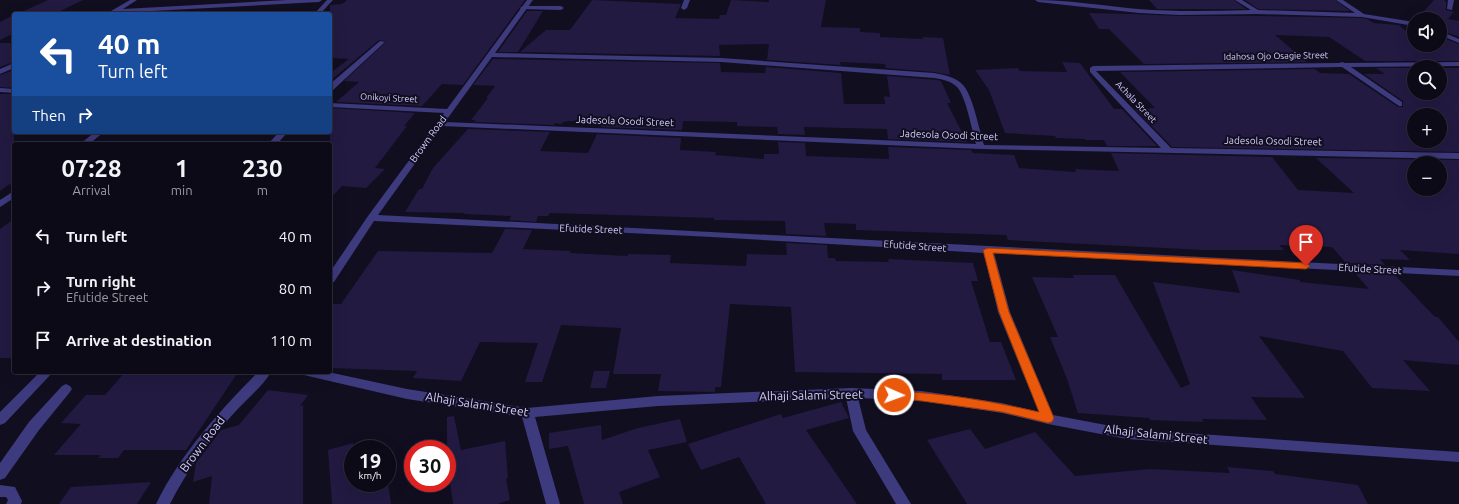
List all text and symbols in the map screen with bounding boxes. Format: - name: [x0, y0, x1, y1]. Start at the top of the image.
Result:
- map controls: [1407, 12, 1447, 196]
- button: sound: [1407, 12, 1447, 52]
- icon: left: [32, 28, 84, 80]
- text: 40 m: [98, 28, 160, 59]
- street label: Idahosa Ojo Osagie Street: [1224, 50, 1329, 62]
- button: search: [1407, 60, 1447, 100]
- text: Turn left: [98, 61, 168, 81]
- street label: Achala Street: [1114, 79, 1159, 125]
- street label: Onikoyi Street: [360, 91, 419, 105]
- icon: right: [74, 104, 96, 126]
- text: Then: [32, 107, 66, 124]
- button: +: [1407, 108, 1447, 148]
- street label: Brown Road: [407, 113, 449, 164]
- street label: Jadesola Osodi Street: [576, 114, 674, 128]
- street label: Jadesola Osodi Street: [900, 128, 998, 142]
- street label: Jadesola Osodi Street: [1224, 135, 1322, 147]
- text: 07:28: [61, 155, 121, 182]
- text: 1: [175, 155, 188, 182]
- text: 230: [242, 155, 283, 182]
- button: −: [1407, 156, 1447, 196]
- text: Arrival: [72, 183, 110, 197]
- text: min: [171, 183, 193, 197]
- text: m: [257, 183, 268, 197]
- street label: Efutide Street: [559, 222, 623, 236]
- icon: left: [32, 225, 54, 247]
- pin: [1289, 225, 1323, 266]
- text: Turn left: [66, 228, 127, 245]
- text: 40 m: [279, 228, 312, 245]
- icon: arrive: [1295, 231, 1317, 253]
- street label: Efutide Street: [883, 238, 947, 254]
- street label: Efutide Street: [1338, 262, 1402, 276]
- text: Turn right: [66, 273, 136, 290]
- icon: right: [32, 277, 54, 299]
- text: 80 m: [279, 280, 312, 297]
- text: Efutide Street: [66, 290, 148, 304]
- icon: arrive: [32, 329, 54, 351]
- text: Arrive at destination: [66, 332, 212, 349]
- text: 110 m: [270, 332, 312, 349]
- position arrow: [873, 374, 915, 416]
- street label: Alhaji Salami Street: [759, 388, 863, 402]
- street label: Alhaji Salami Street: [425, 389, 530, 419]
- street label: Brown Road: [177, 414, 227, 474]
- street label: Alhaji Salami Street: [1104, 422, 1209, 446]
- speed limit sign: 30: [404, 440, 456, 492]
- text: 19: [359, 449, 381, 472]
- text: km/h: [358, 470, 382, 481]

